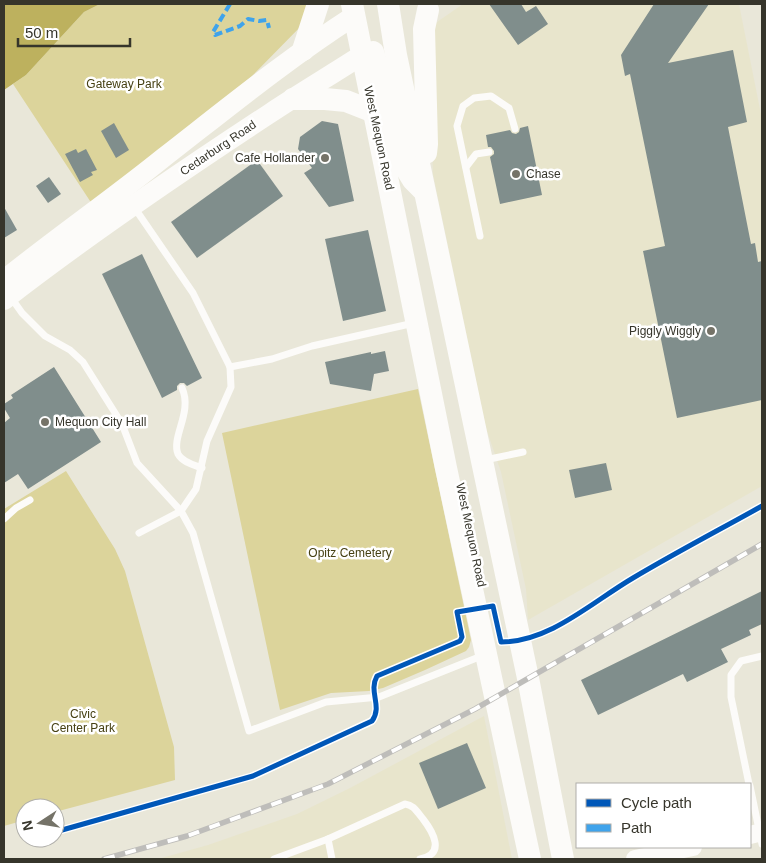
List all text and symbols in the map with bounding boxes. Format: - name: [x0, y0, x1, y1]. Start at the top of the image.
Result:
- scale bar: [18, 15, 130, 47]
- text: 50 m: [25, 24, 58, 41]
- park label: Gateway Park: [86, 77, 163, 91]
- street label: West Mequon Road: [361, 85, 397, 191]
- street label: Cedarburg Road: [177, 117, 259, 179]
- place label: Cafe Hollander: [235, 151, 315, 165]
- marker: Cafe Hollander: [319, 152, 331, 164]
- place label: Chase: [526, 167, 561, 181]
- marker: Chase: [510, 168, 522, 180]
- place label: Piggly Wiggly: [629, 324, 701, 338]
- marker: Piggly Wiggly: [705, 325, 717, 337]
- place label: Mequon City Hall: [55, 415, 146, 429]
- marker: Mequon City Hall: [39, 416, 51, 428]
- street label: West Mequon Road: [453, 482, 489, 588]
- park label: Opitz Cemetery: [308, 546, 392, 560]
- park label: Civic Center Park: [51, 707, 116, 735]
- legend: [576, 783, 751, 848]
- text: Cycle path: [621, 794, 692, 811]
- north arrow: [15, 798, 65, 848]
- text: N: [18, 819, 36, 832]
- text: Path: [621, 819, 652, 836]

